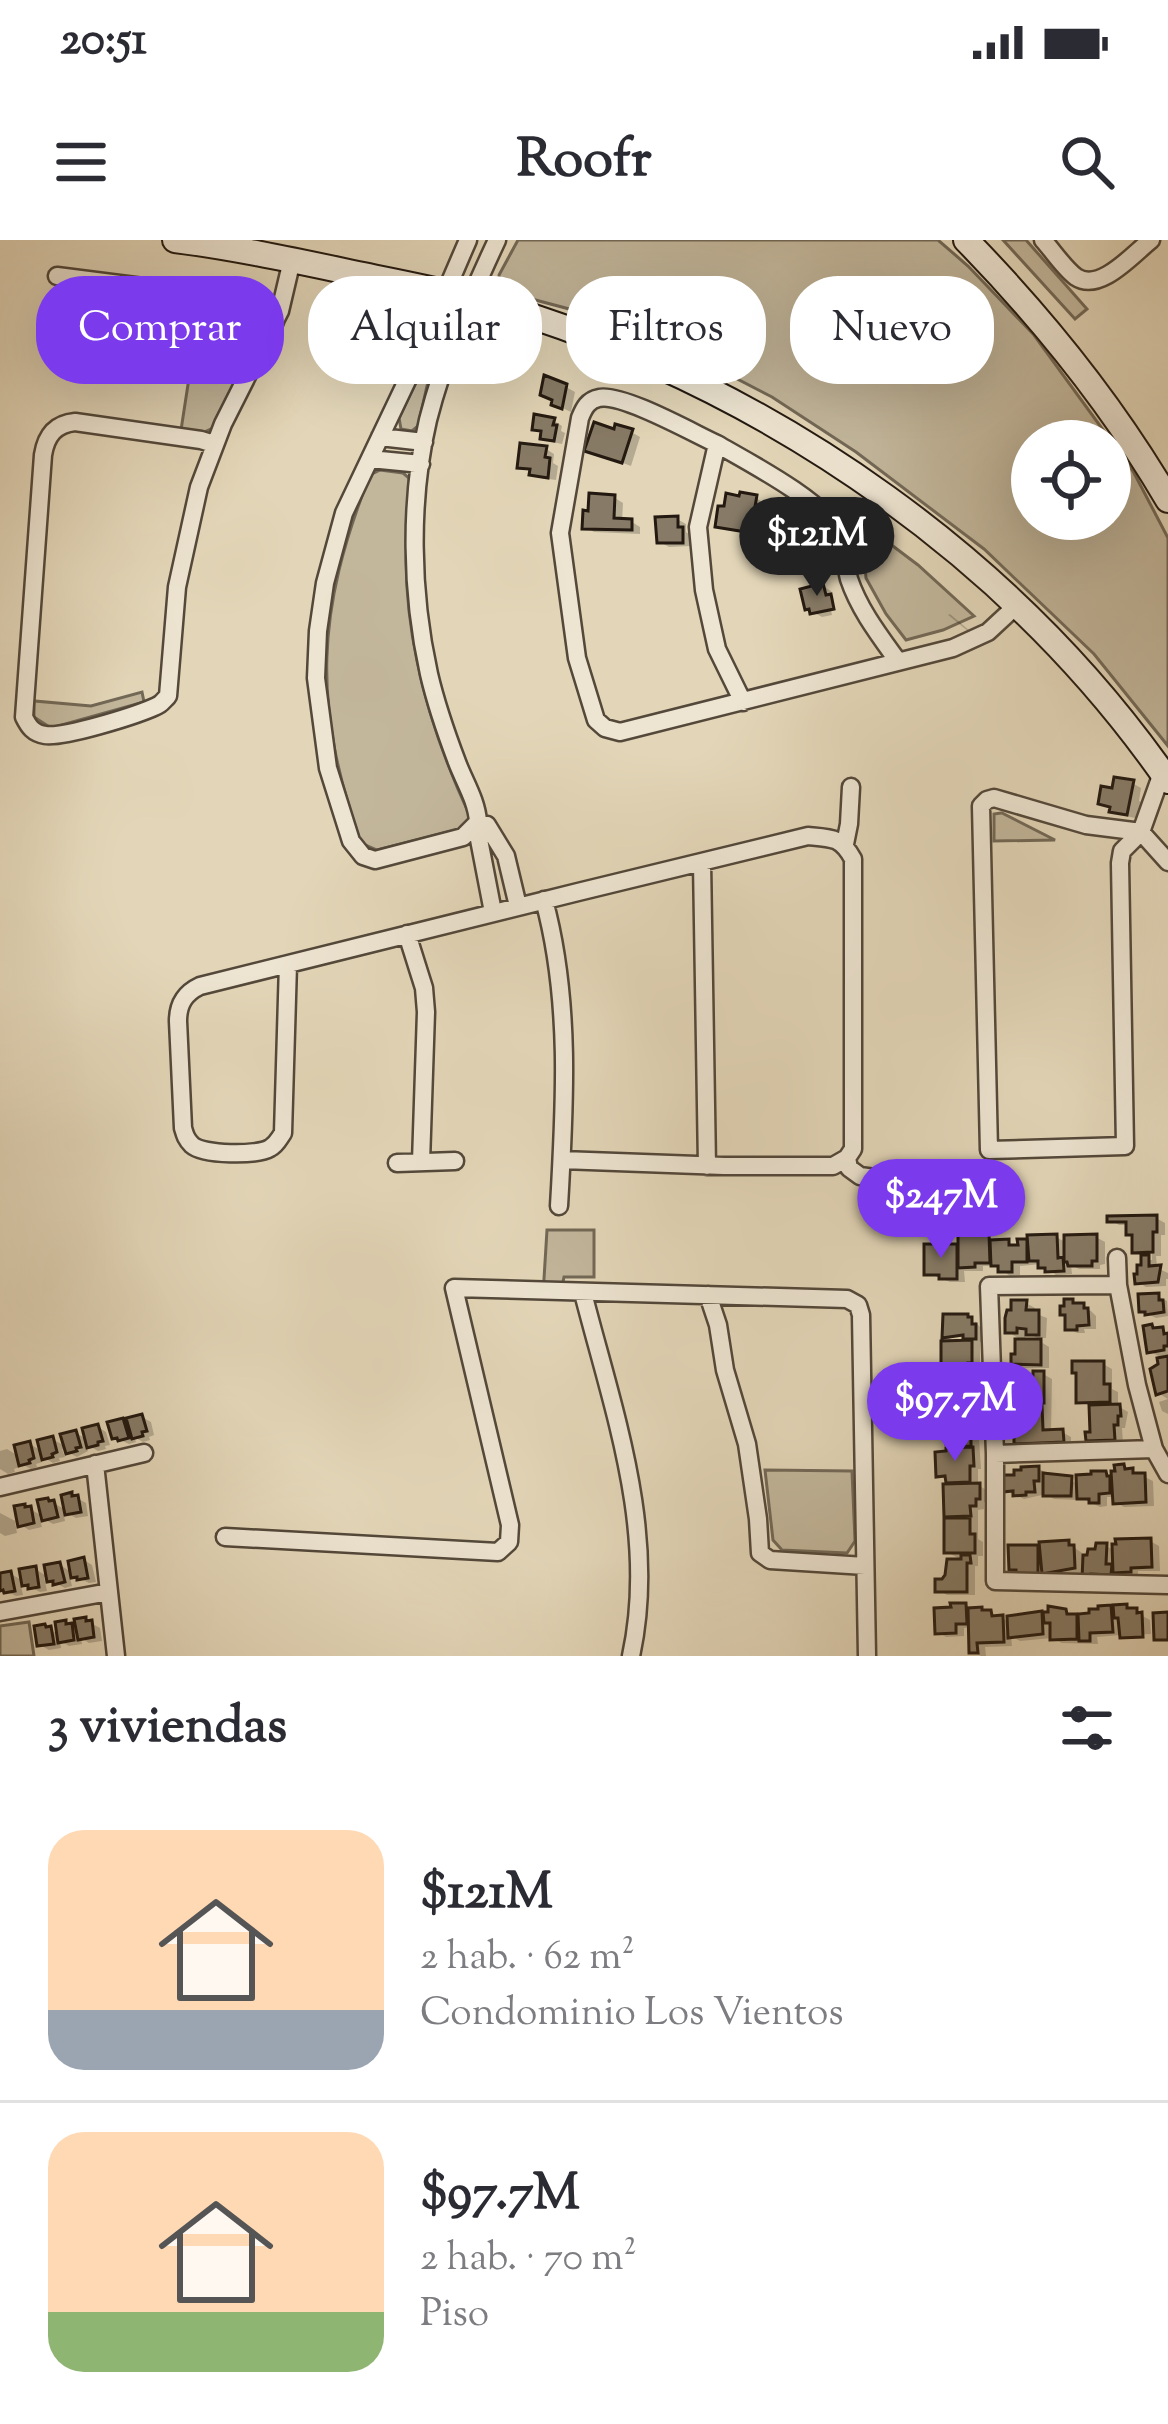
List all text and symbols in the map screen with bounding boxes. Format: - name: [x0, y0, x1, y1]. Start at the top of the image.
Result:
- text: 20:51: [60, 10, 147, 75]
- text: Roofr: [516, 123, 652, 201]
- icon: menu: [48, 129, 114, 195]
- icon: search: [1054, 129, 1120, 195]
- chip: Comprar: [36, 276, 284, 384]
- chip: Alquilar: [308, 276, 542, 384]
- chip: Filtros: [566, 276, 766, 384]
- chip: Nuevo: [790, 276, 994, 384]
- map controls: [1011, 420, 1131, 540]
- button: locate: [1011, 420, 1131, 540]
- pin: $121M: [733, 497, 901, 599]
- text: $121M: [766, 508, 868, 564]
- pin: $247M: [857, 1159, 1025, 1261]
- text: $247M: [884, 1170, 998, 1226]
- pin: $97.7M: [857, 1362, 1053, 1464]
- text: $97.7M: [894, 1373, 1016, 1429]
- text: 3 viviendas: [48, 1692, 287, 1765]
- icon: filters: [1054, 1695, 1120, 1761]
- text: $121M: [420, 1858, 553, 1931]
- icon: home: [144, 1878, 288, 2022]
- text: 2 hab. · 62 m²: [420, 1931, 635, 1987]
- text: Condominio Los Vientos: [420, 1987, 844, 2043]
- text: $97.7M: [420, 2159, 580, 2232]
- icon: home: [144, 2180, 288, 2324]
- text: 2 hab. · 70 m²: [420, 2232, 637, 2288]
- text: Piso: [420, 2288, 489, 2344]

